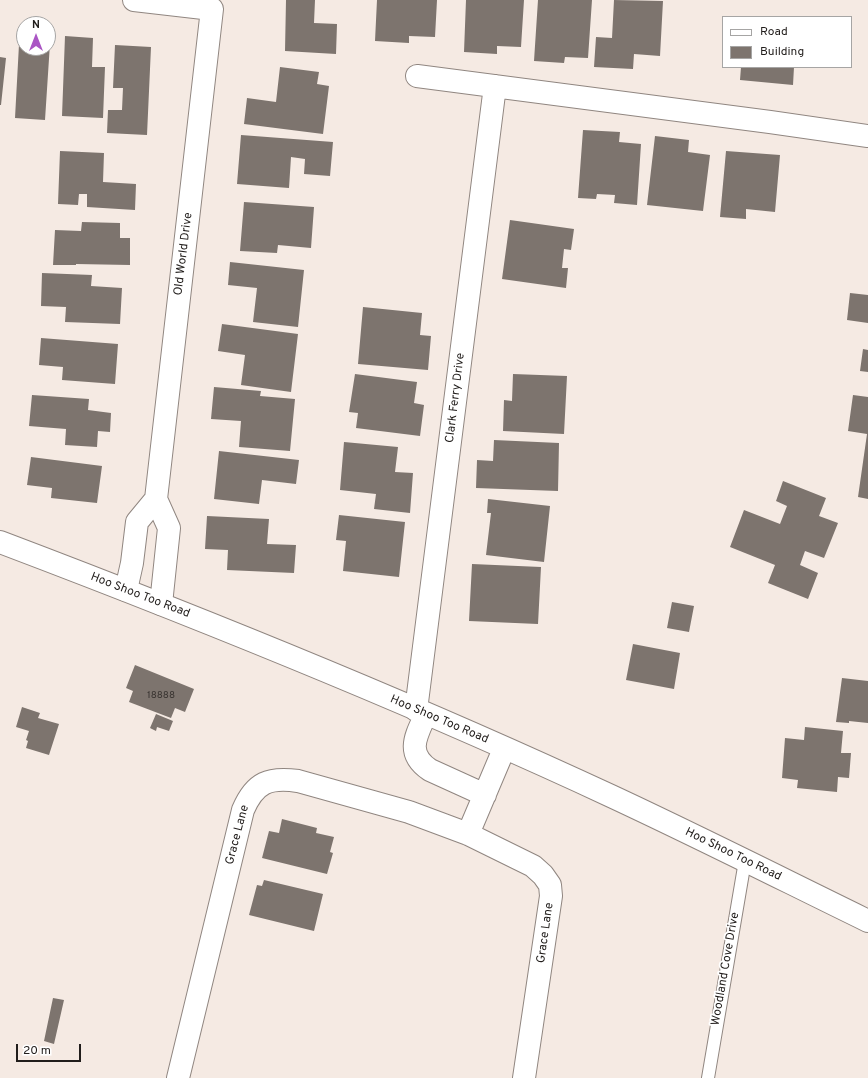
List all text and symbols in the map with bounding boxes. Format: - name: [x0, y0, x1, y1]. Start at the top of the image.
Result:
- north arrow: [16, 16, 56, 56]
- legend: [722, 16, 852, 68]
- text: N: [32, 18, 40, 32]
- text: Road: [760, 24, 788, 40]
- text: Building: [760, 44, 804, 60]
- street label: Old World Drive: [172, 212, 196, 296]
- street label: Clark Ferry Drive: [443, 352, 469, 444]
- street label: Hoo Shoo Too Road: [88, 570, 192, 622]
- house number: 18888: [147, 690, 175, 702]
- street label: Hoo Shoo Too Road: [388, 693, 490, 747]
- street label: Grace Lane: [223, 804, 253, 866]
- street label: Hoo Shoo Too Road: [682, 825, 784, 885]
- street label: Grace Lane: [535, 902, 557, 964]
- street label: Woodland Cove Drive: [709, 911, 743, 1027]
- scale bar: [18, 1036, 83, 1062]
- text: 20 m: [23, 1043, 51, 1059]

